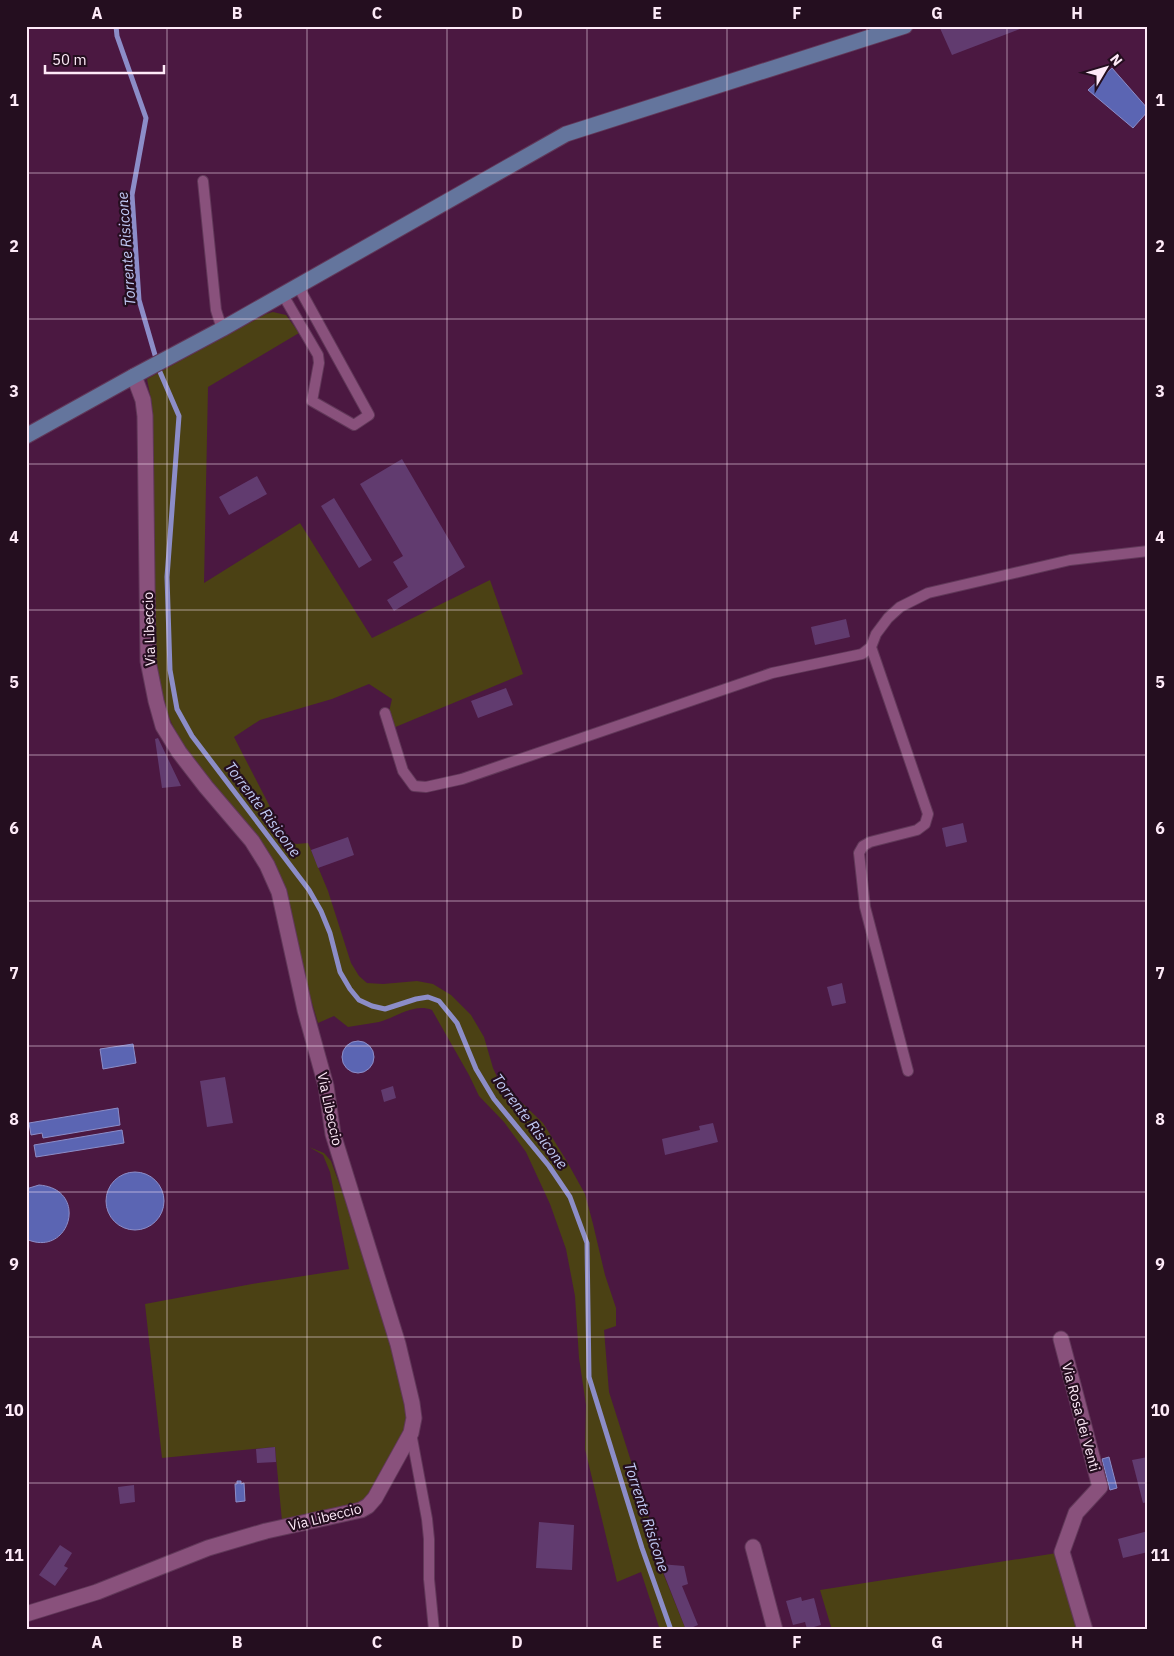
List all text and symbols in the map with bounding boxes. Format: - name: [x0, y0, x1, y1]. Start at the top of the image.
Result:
- text: A: [92, 3, 103, 23]
- text: B: [232, 3, 243, 23]
- text: C: [372, 3, 382, 23]
- text: D: [511, 3, 523, 23]
- text: E: [652, 3, 662, 23]
- text: F: [792, 3, 802, 23]
- text: G: [931, 3, 943, 23]
- text: H: [1071, 3, 1083, 23]
- scale bar: [45, 42, 164, 74]
- north arrow: [1082, 42, 1132, 92]
- text: 50 m: [52, 50, 87, 69]
- text: N: [1106, 50, 1126, 70]
- text: 1: [9, 90, 19, 110]
- text: 1: [1155, 90, 1165, 110]
- water label: Torrente Risicone: [113, 191, 139, 307]
- text: 2: [9, 236, 19, 256]
- text: 2: [1155, 236, 1165, 256]
- text: 3: [9, 381, 19, 401]
- text: 3: [1155, 381, 1165, 401]
- text: 4: [9, 527, 19, 547]
- text: 4: [1155, 527, 1165, 547]
- street label: Via Libeccio: [139, 591, 159, 667]
- text: 5: [9, 672, 19, 692]
- text: 5: [1155, 672, 1165, 692]
- water label: Torrente Risicone: [221, 758, 305, 861]
- text: 6: [9, 818, 19, 838]
- text: 6: [1155, 818, 1165, 838]
- text: 7: [9, 963, 19, 983]
- text: 7: [1155, 963, 1165, 983]
- water label: Torrente Risicone: [488, 1070, 572, 1173]
- street label: Via Libeccio: [313, 1071, 347, 1147]
- text: 8: [9, 1109, 19, 1129]
- text: 8: [1155, 1109, 1165, 1129]
- text: 9: [9, 1254, 19, 1274]
- text: 9: [1155, 1254, 1165, 1274]
- street label: Via Rosa dei Venti: [1058, 1361, 1104, 1473]
- text: 10: [4, 1400, 24, 1420]
- text: 10: [1150, 1400, 1170, 1420]
- water label: Torrente Risicone: [620, 1460, 674, 1575]
- street label: Via Libeccio: [287, 1499, 363, 1535]
- text: 11: [4, 1545, 24, 1565]
- text: 11: [1150, 1545, 1170, 1565]
- text: A: [92, 1632, 103, 1652]
- text: B: [232, 1632, 243, 1652]
- text: C: [372, 1632, 382, 1652]
- text: D: [511, 1632, 523, 1652]
- text: E: [652, 1632, 662, 1652]
- text: F: [792, 1632, 802, 1652]
- text: G: [931, 1632, 943, 1652]
- text: H: [1071, 1632, 1083, 1652]

